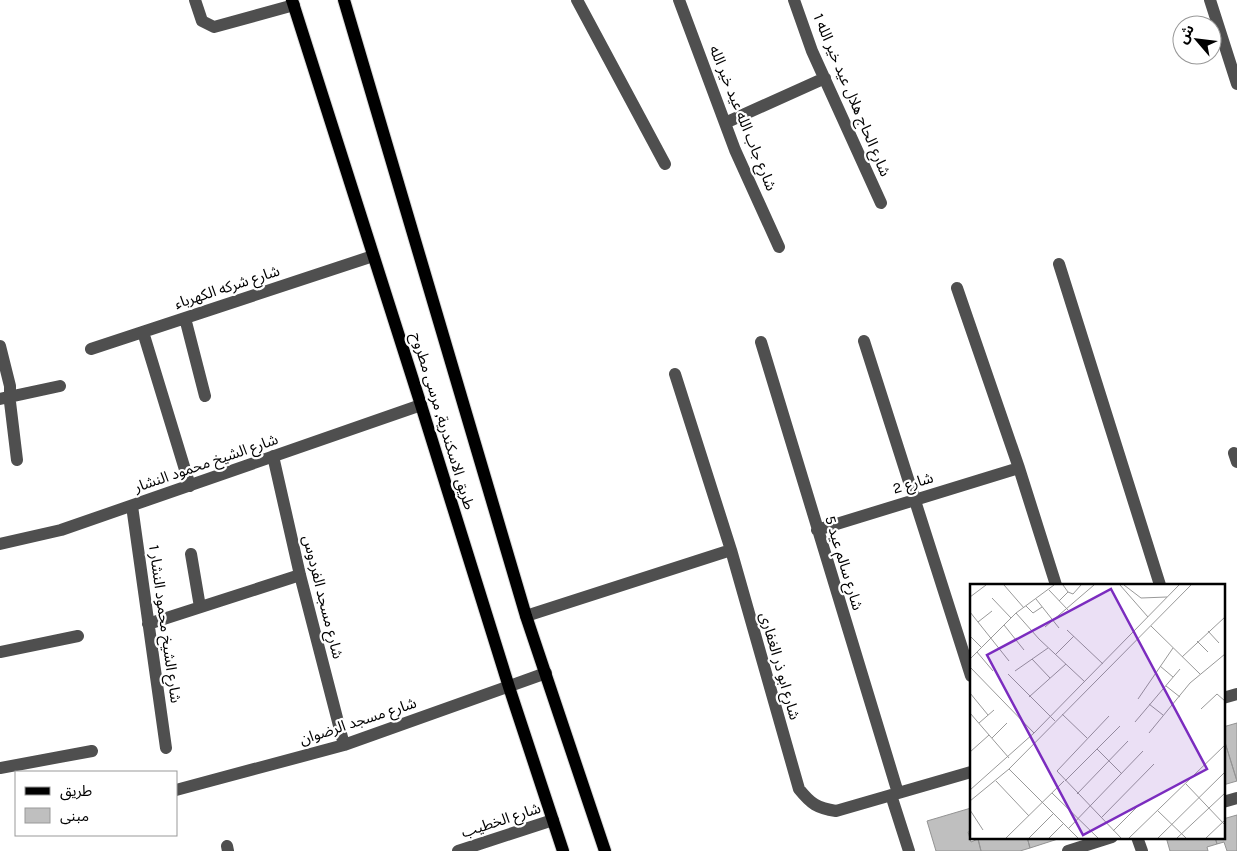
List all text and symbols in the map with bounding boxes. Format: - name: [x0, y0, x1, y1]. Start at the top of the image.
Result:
- street label: شارع الحاج هلال عيد خير الله 1: [807, 11, 895, 181]
- north arrow: [1172, 15, 1222, 65]
- text: ش: [1174, 22, 1198, 47]
- street label: شارع جاب الله عيد خير الله: [703, 43, 780, 195]
- street label: شارع شركه الكهرباء: [172, 261, 283, 315]
- street label: طريق الاسكندرية, مرسى مطروح: [405, 330, 479, 513]
- street label: شارع الشيخ محمود النشار: [131, 430, 282, 499]
- street label: شارع 2: [891, 468, 937, 501]
- street label: شارع سالم عيد 5: [818, 514, 867, 614]
- street label: شارع مسجد الفردوس: [296, 533, 347, 662]
- street label: شارع الشيخ محمود النشار 1: [142, 544, 185, 705]
- inset map: [970, 584, 1224, 838]
- street label: شارع ابو ذر الغفارى: [753, 610, 804, 723]
- street label: شارع مسجد الرضوان: [297, 694, 420, 751]
- legend: [15, 771, 178, 836]
- text: طريق: [60, 782, 92, 801]
- street label: شارع الخطيب: [459, 799, 544, 844]
- text: مبنى: [60, 807, 89, 825]

